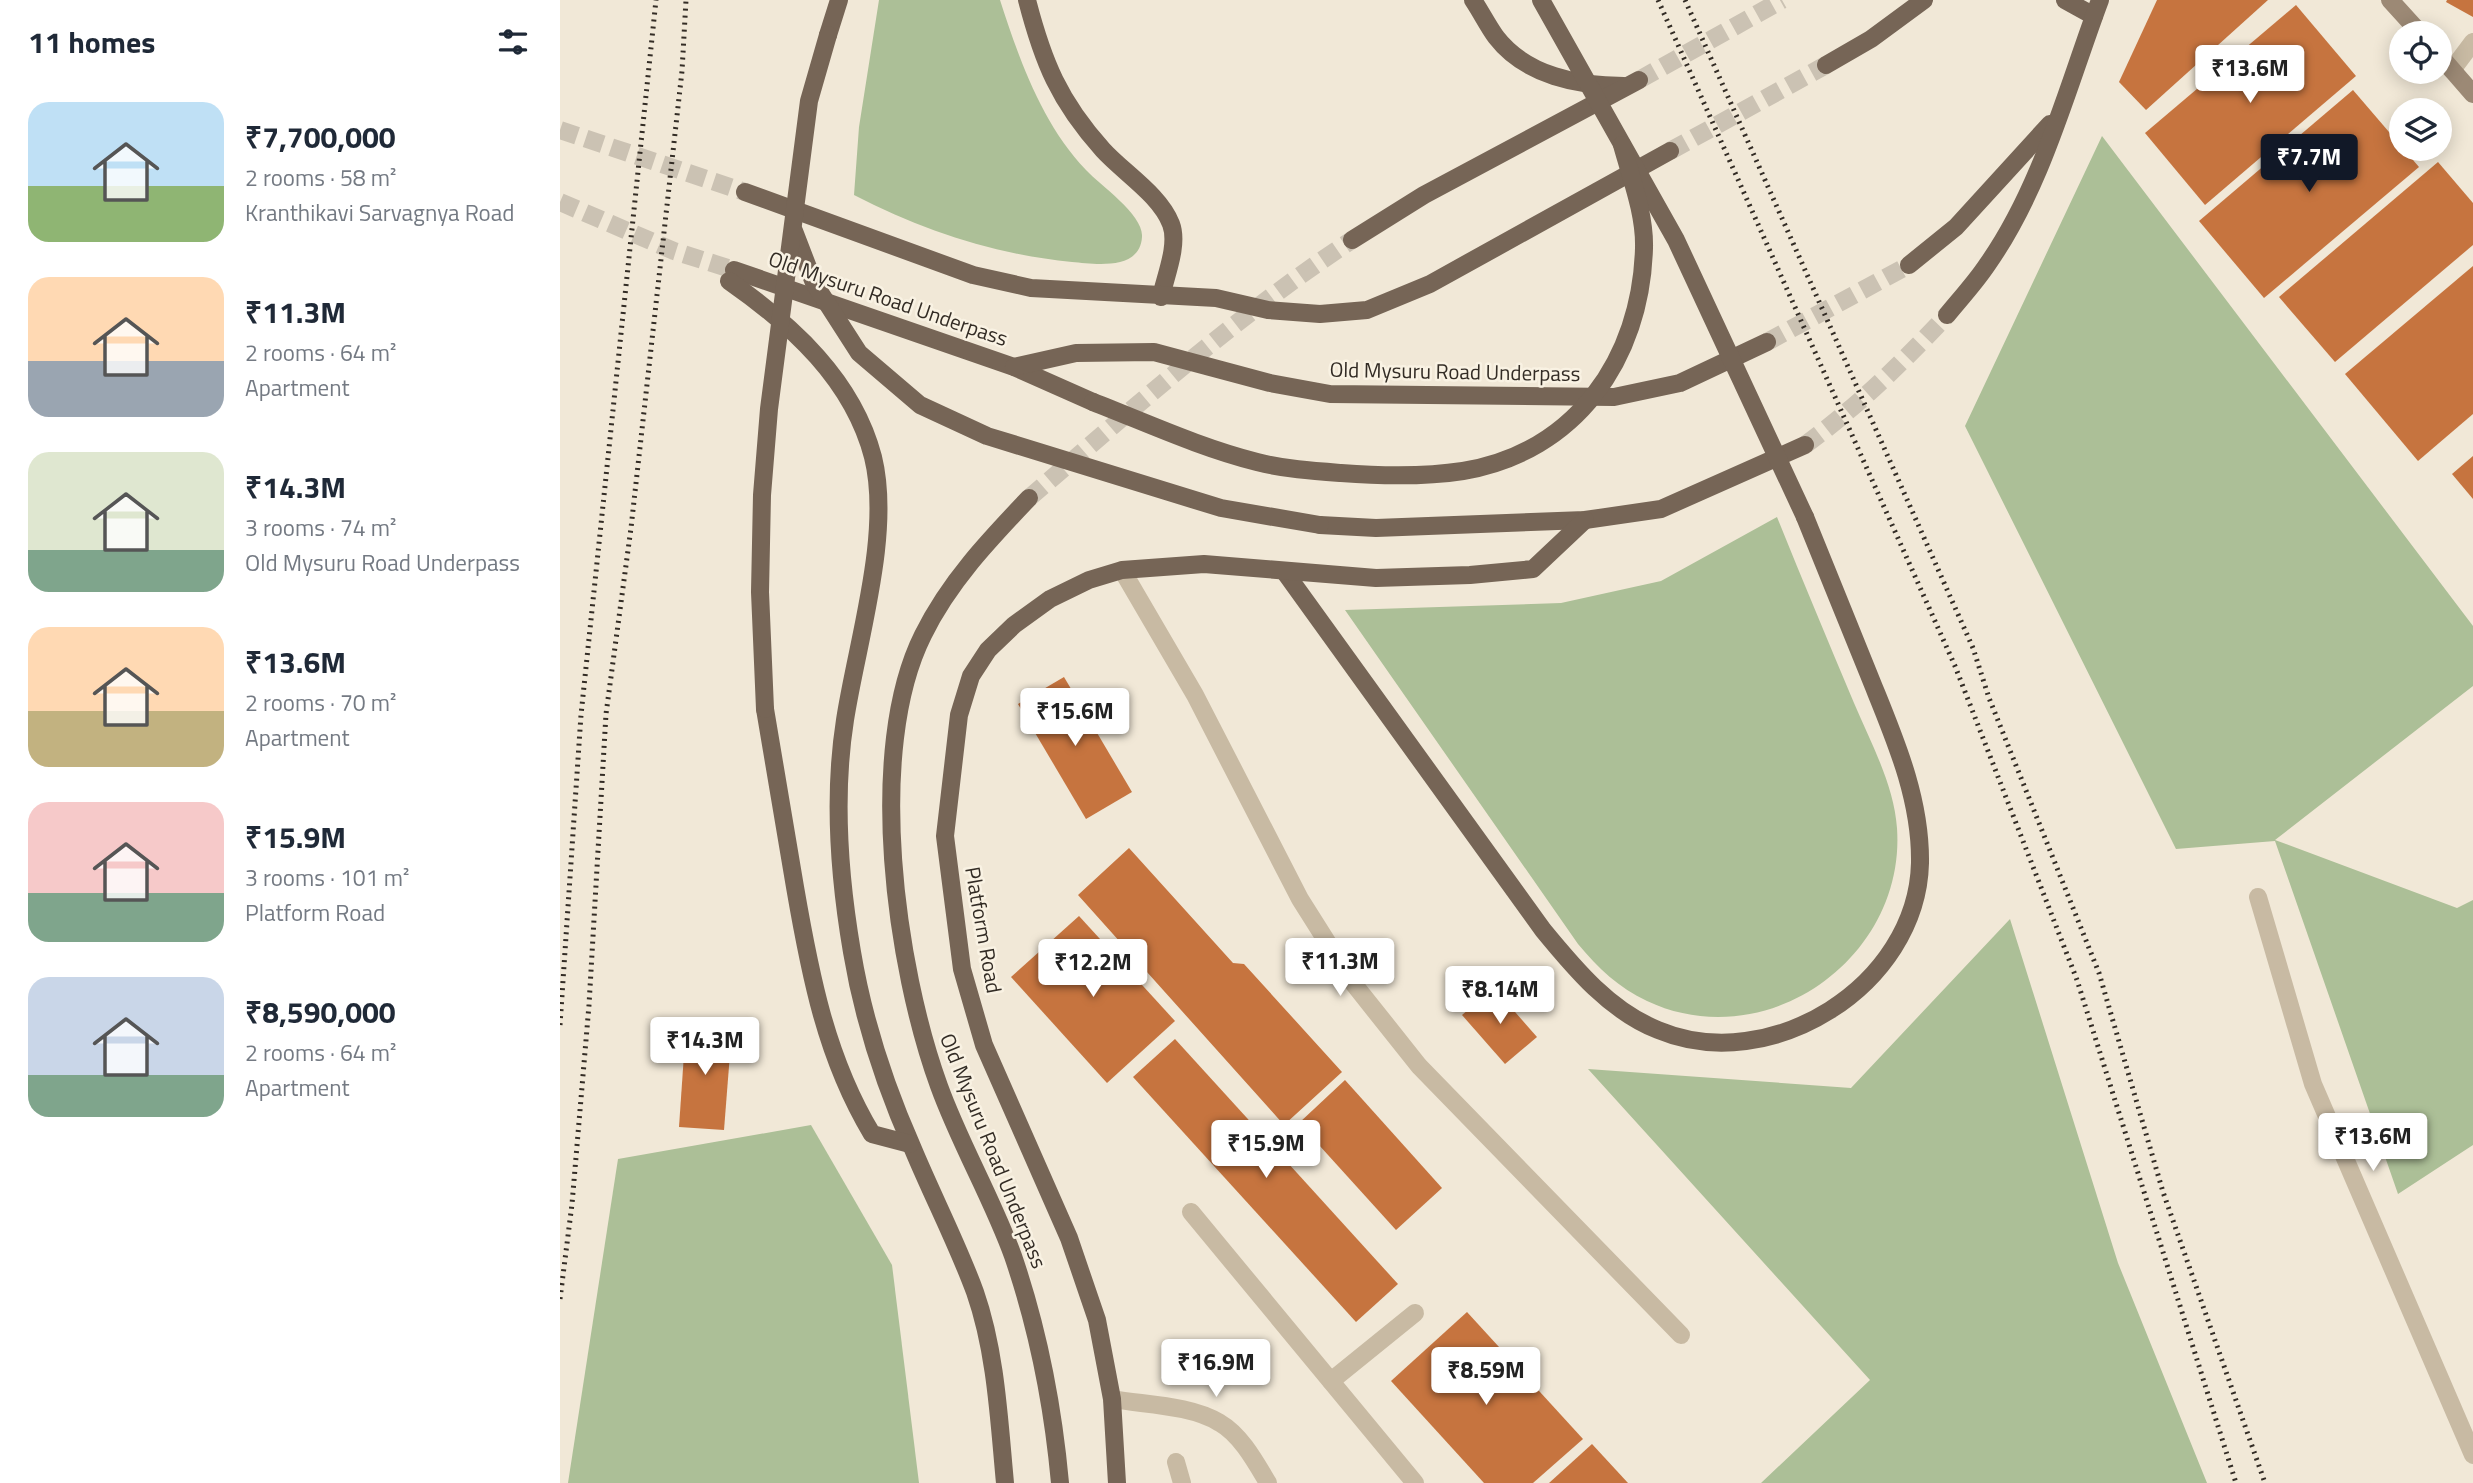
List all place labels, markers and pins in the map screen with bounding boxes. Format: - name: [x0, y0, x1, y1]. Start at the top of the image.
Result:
- pin: ₹13.6M: [2193, 46, 2307, 105]
- pin: ₹7.7M: [2260, 134, 2358, 194]
- pin: ₹15.6M: [1018, 688, 1132, 748]
- pin: ₹11.3M: [1283, 939, 1397, 998]
- pin: ₹12.2M: [1036, 940, 1150, 999]
- pin: ₹8.14M: [1443, 967, 1557, 1026]
- pin: ₹14.3M: [648, 1018, 762, 1077]
- pin: ₹13.6M: [2316, 1114, 2430, 1173]
- pin: ₹15.9M: [1209, 1120, 1323, 1180]
- pin: ₹16.9M: [1159, 1340, 1273, 1399]
- pin: ₹8.59M: [1429, 1348, 1543, 1407]

